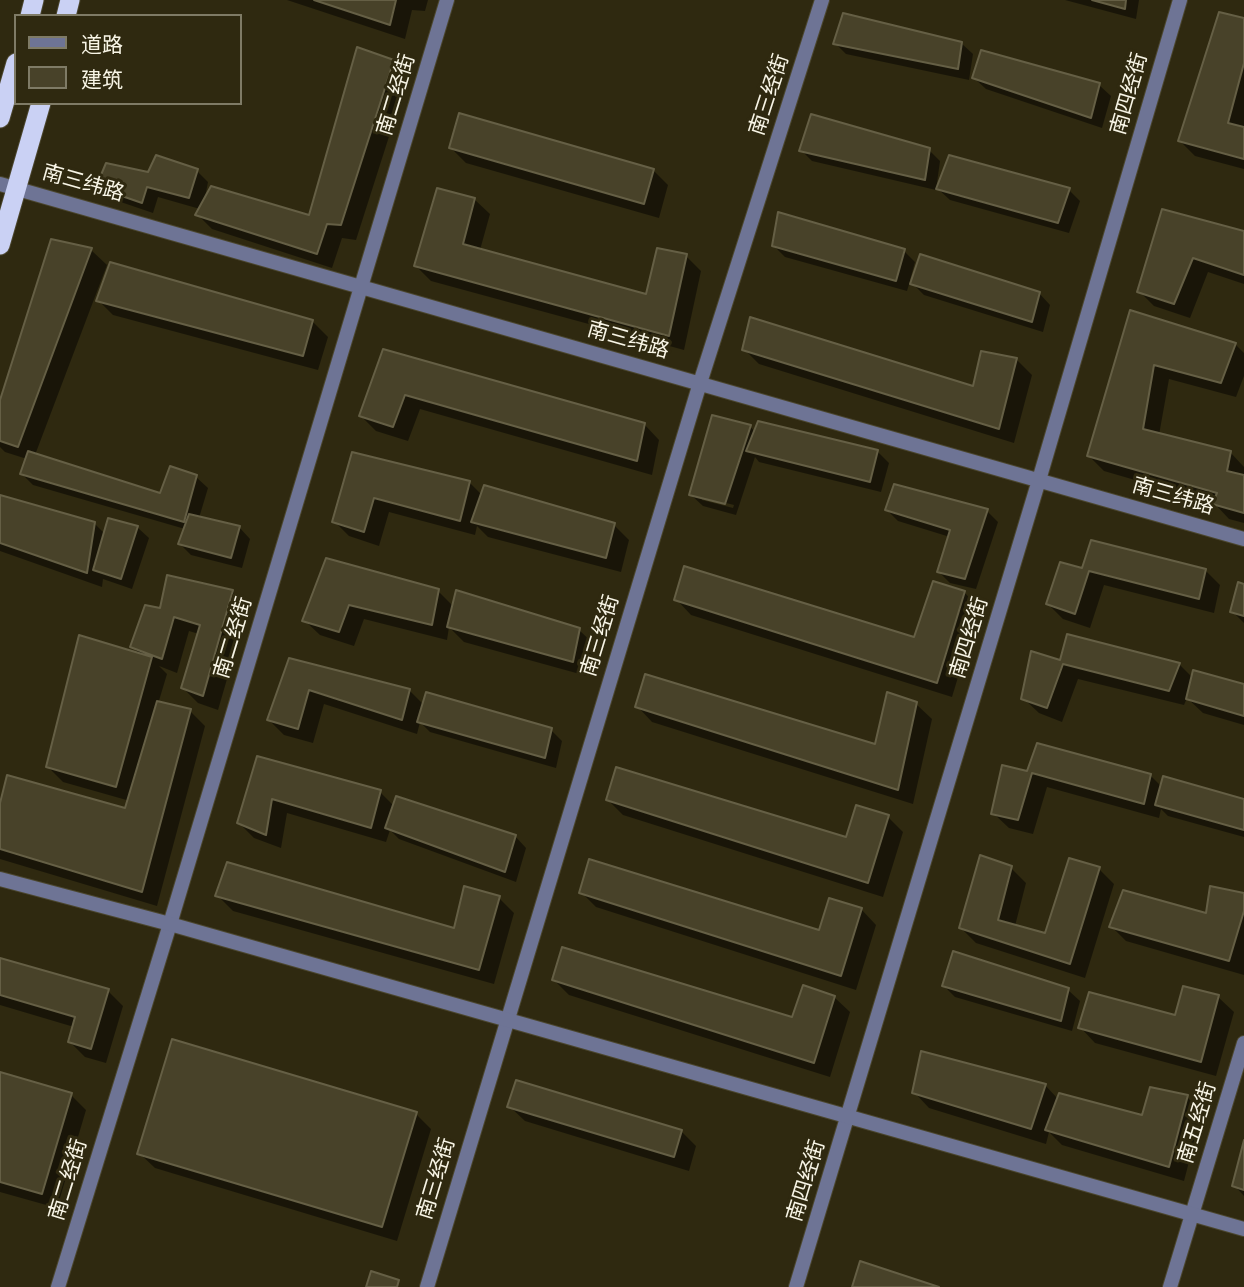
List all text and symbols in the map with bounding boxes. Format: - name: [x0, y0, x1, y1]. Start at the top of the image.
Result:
- legend: [14, 14, 242, 105]
- text: 道路: [81, 33, 123, 57]
- street label: 南四经街: [1106, 50, 1154, 138]
- street label: 南二经街: [373, 51, 421, 139]
- street label: 南三经街: [745, 51, 795, 139]
- text: 建筑: [81, 68, 123, 92]
- street label: 南三纬路: [39, 160, 127, 208]
- street label: 南三纬路: [584, 317, 672, 365]
- street label: 南三纬路: [1129, 473, 1217, 521]
- street label: 南三经街: [577, 592, 625, 680]
- street label: 南二经街: [210, 594, 258, 682]
- street label: 南四经街: [946, 594, 994, 682]
- street label: 南五经街: [1174, 1079, 1222, 1167]
- street label: 南三经街: [413, 1135, 461, 1223]
- street label: 南二经街: [45, 1136, 93, 1224]
- street label: 南四经街: [783, 1137, 831, 1225]

